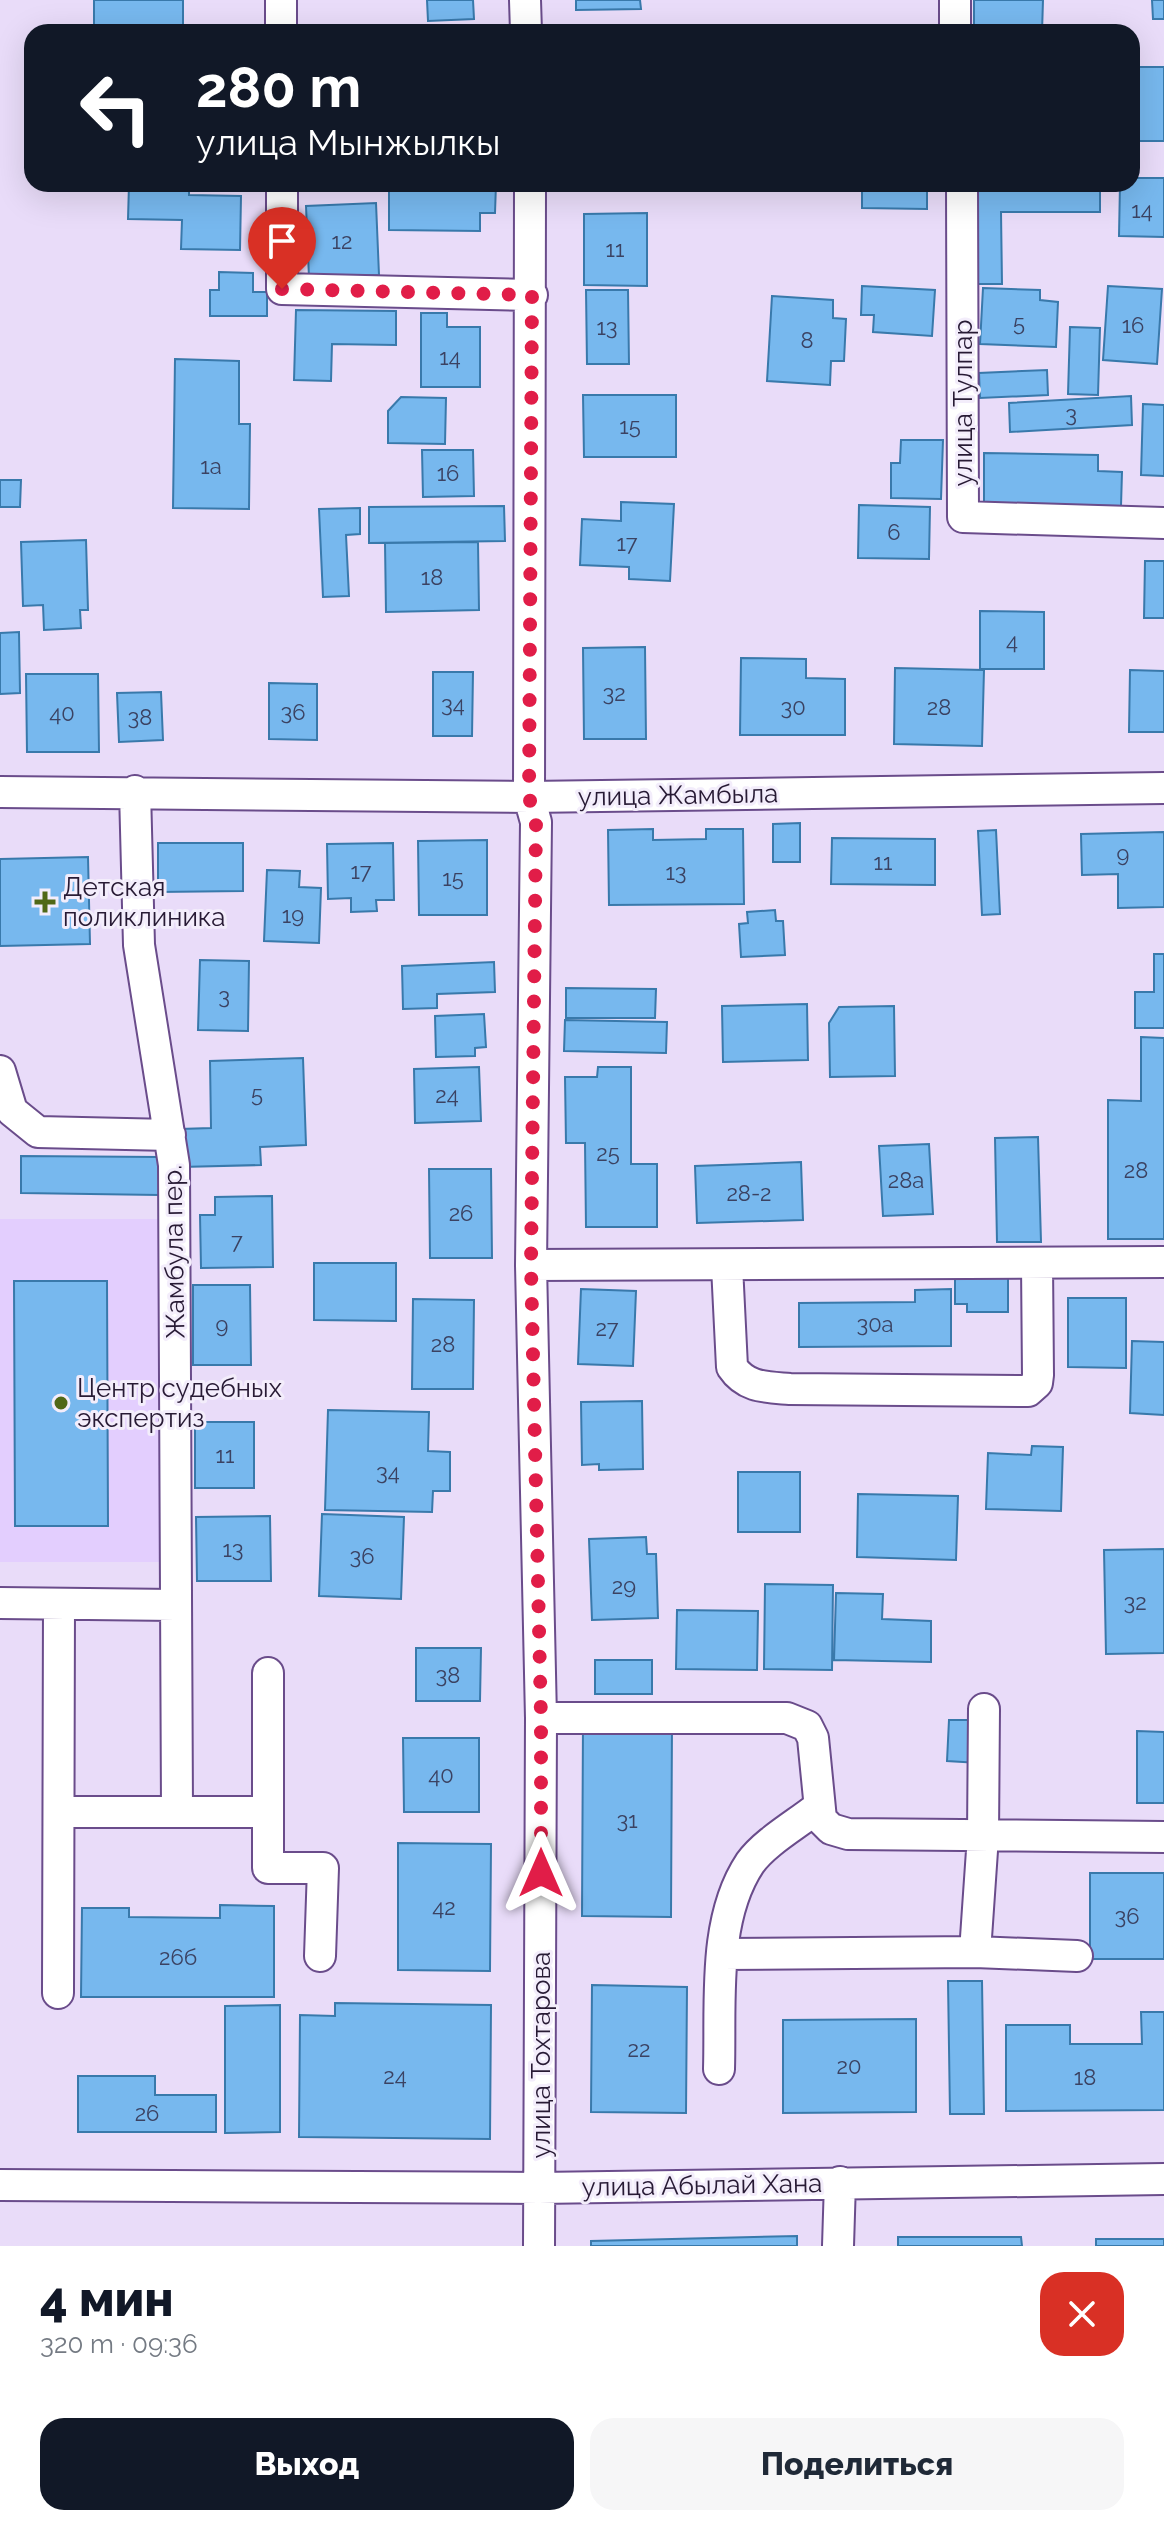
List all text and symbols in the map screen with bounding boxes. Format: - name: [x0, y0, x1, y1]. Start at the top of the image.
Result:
- text: 280 m: [196, 54, 361, 120]
- icon: left: [64, 56, 168, 160]
- text: улица Мынжылкы: [196, 121, 500, 163]
- house number: 14: [1131, 197, 1153, 223]
- pin: [248, 207, 316, 289]
- icon: arrive: [260, 219, 304, 263]
- house number: 12: [332, 228, 352, 254]
- house number: 11: [606, 236, 624, 262]
- house number: 5: [1013, 310, 1025, 336]
- house number: 16: [1122, 312, 1144, 338]
- house number: 13: [596, 314, 618, 340]
- street label: улица Тулпар: [948, 319, 978, 487]
- house number: 8: [800, 327, 814, 353]
- house number: 14: [439, 344, 461, 370]
- house number: 3: [1065, 401, 1077, 427]
- house number: 15: [619, 413, 641, 439]
- house number: 1а: [200, 453, 222, 479]
- house number: 16: [437, 460, 459, 486]
- house number: 6: [887, 519, 901, 545]
- house number: 17: [616, 530, 638, 556]
- house number: 18: [421, 564, 443, 590]
- house number: 4: [1006, 628, 1018, 654]
- house number: 32: [602, 680, 626, 706]
- house number: 34: [441, 691, 465, 717]
- house number: 30: [780, 694, 806, 720]
- house number: 28: [927, 694, 951, 720]
- house number: 36: [280, 699, 306, 725]
- house number: 40: [49, 700, 75, 726]
- house number: 38: [128, 704, 152, 730]
- street label: улица Жамбыла: [577, 778, 779, 812]
- house number: 9: [1117, 841, 1129, 867]
- house number: 11: [874, 849, 892, 875]
- house number: 17: [350, 858, 372, 884]
- house number: 13: [665, 859, 687, 885]
- house number: 15: [442, 865, 464, 891]
- place label: Детская поликлиника: [63, 872, 225, 932]
- marker: Детская поликлиника: [34, 891, 56, 913]
- house number: 19: [282, 902, 304, 928]
- house number: 3: [218, 983, 230, 1009]
- house number: 5: [251, 1081, 263, 1107]
- house number: 24: [435, 1082, 459, 1108]
- house number: 25: [596, 1140, 620, 1166]
- house number: 28: [1124, 1157, 1148, 1183]
- street label: Жамбула пер.: [157, 1165, 191, 1339]
- house number: 28а: [888, 1167, 924, 1193]
- house number: 28-2: [726, 1180, 772, 1206]
- house number: 26: [449, 1200, 473, 1226]
- house number: 7: [231, 1228, 243, 1254]
- house number: 30а: [856, 1311, 894, 1337]
- house number: 9: [216, 1312, 228, 1338]
- house number: 27: [595, 1315, 619, 1341]
- house number: 28: [431, 1331, 455, 1357]
- place label: Центр судебных экспертиз: [77, 1373, 282, 1433]
- marker: Центр судебных экспертиз: [52, 1394, 70, 1412]
- house number: 11: [216, 1442, 234, 1468]
- house number: 34: [376, 1459, 400, 1485]
- house number: 13: [222, 1536, 244, 1562]
- house number: 36: [349, 1543, 375, 1569]
- house number: 29: [612, 1573, 636, 1599]
- house number: 32: [1123, 1589, 1147, 1615]
- house number: 38: [436, 1662, 460, 1688]
- house number: 40: [428, 1762, 454, 1788]
- house number: 31: [616, 1807, 638, 1833]
- position arrow: [499, 1831, 583, 1915]
- house number: 42: [432, 1894, 456, 1920]
- house number: 36: [1114, 1903, 1140, 1929]
- house number: 26б: [159, 1944, 197, 1970]
- street label: улица Тохтарова: [526, 1951, 556, 2159]
- house number: 22: [628, 2036, 650, 2062]
- house number: 20: [837, 2053, 861, 2079]
- house number: 24: [383, 2063, 407, 2089]
- house number: 18: [1074, 2064, 1096, 2090]
- house number: 26: [135, 2100, 159, 2126]
- street label: улица Абылай Хана: [581, 2168, 823, 2202]
- text: 4 мин: [40, 2271, 174, 2327]
- button: close: [1040, 2272, 1124, 2356]
- text: 320 m · 09:36: [40, 2329, 198, 2359]
- button: Выход: [40, 2418, 574, 2510]
- button: Поделиться: [590, 2418, 1124, 2510]

